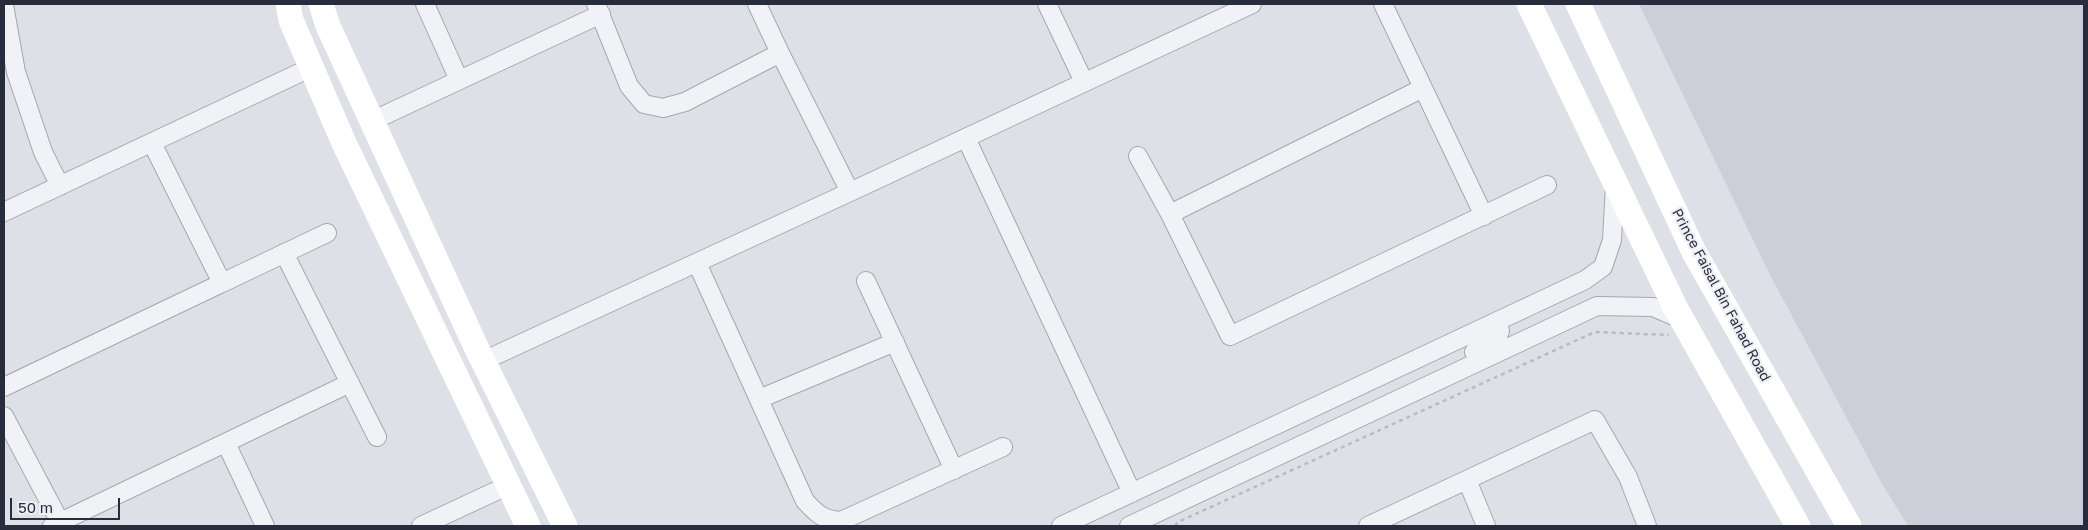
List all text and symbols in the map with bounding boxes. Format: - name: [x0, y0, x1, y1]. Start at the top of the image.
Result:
- street label: Prince Faisal Bin Fahad Road: [1668, 206, 1774, 384]
- scale bar: [12, 488, 122, 520]
- text: 50 m: [18, 498, 53, 516]

